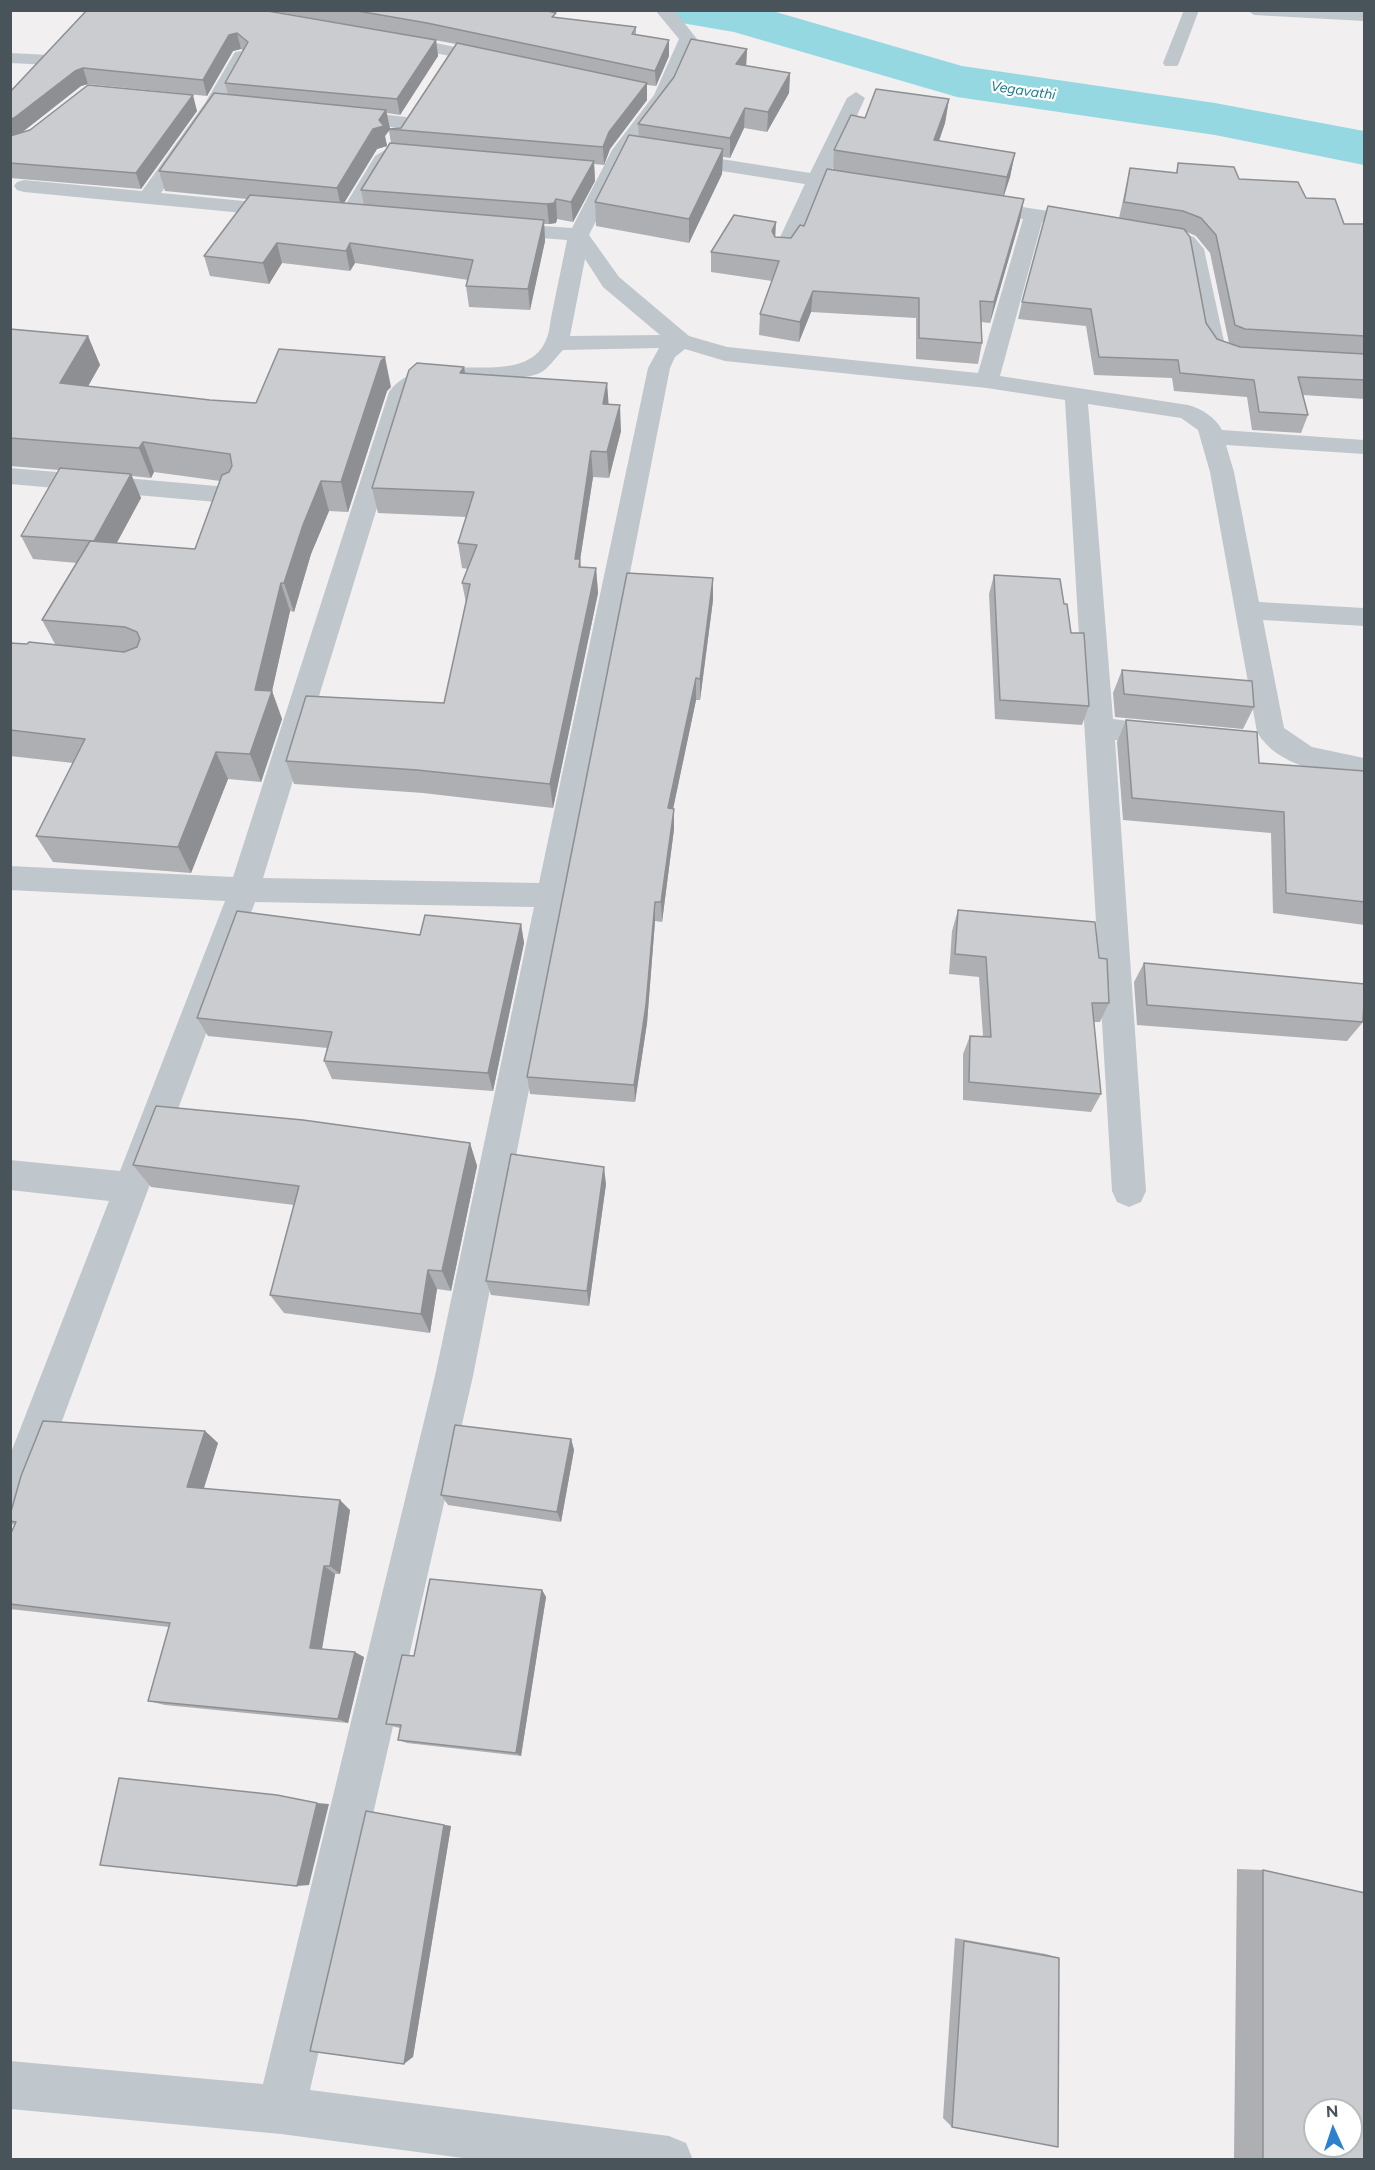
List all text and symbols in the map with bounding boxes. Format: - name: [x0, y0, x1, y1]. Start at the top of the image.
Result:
- water label: Vegavathi: [990, 78, 1056, 104]
- north arrow: [1303, 2098, 1363, 2158]
- text: N: [1325, 2102, 1339, 2121]

